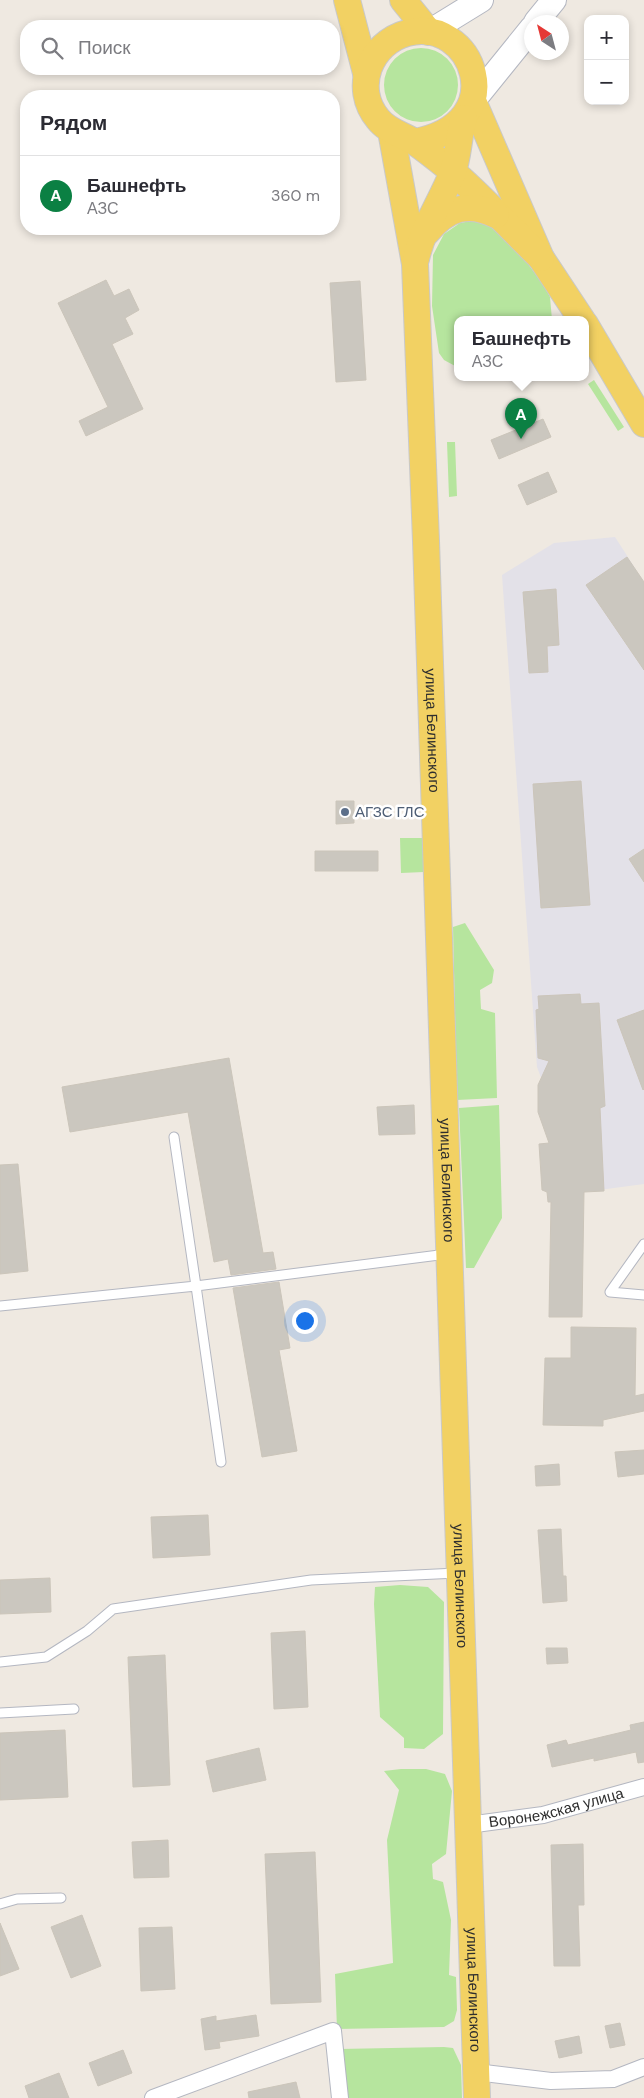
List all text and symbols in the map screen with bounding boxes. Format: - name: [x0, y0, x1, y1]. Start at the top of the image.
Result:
- north arrow: [524, 15, 569, 60]
- map controls: [584, 15, 629, 105]
- button: +: [584, 15, 629, 60]
- search box: [20, 20, 340, 75]
- icon: search: [38, 34, 66, 62]
- text: Поиск: [78, 35, 131, 60]
- button: −: [584, 60, 629, 105]
- text: Рядом: [40, 109, 107, 137]
- text: Башнефть: [87, 173, 186, 198]
- text: A: [50, 185, 62, 206]
- text: 360 m: [271, 185, 320, 206]
- text: АЗС: [87, 198, 119, 219]
- popup: [454, 316, 589, 381]
- text: Башнефть: [472, 326, 571, 351]
- text: АЗС: [472, 351, 503, 372]
- pin: A: [505, 398, 537, 439]
- street label: улица Белинского: [420, 668, 444, 793]
- place label: АГЗС ГЛС: [355, 802, 425, 822]
- marker: АГЗС ГЛС: [339, 806, 351, 818]
- street label: улица Белинского: [435, 1118, 459, 1243]
- your location: [292, 1308, 318, 1334]
- street label: улица Белинского: [448, 1524, 472, 1649]
- street label: Воронежская улица: [488, 1783, 626, 1832]
- street label: улица Белинского: [461, 1927, 485, 2052]

